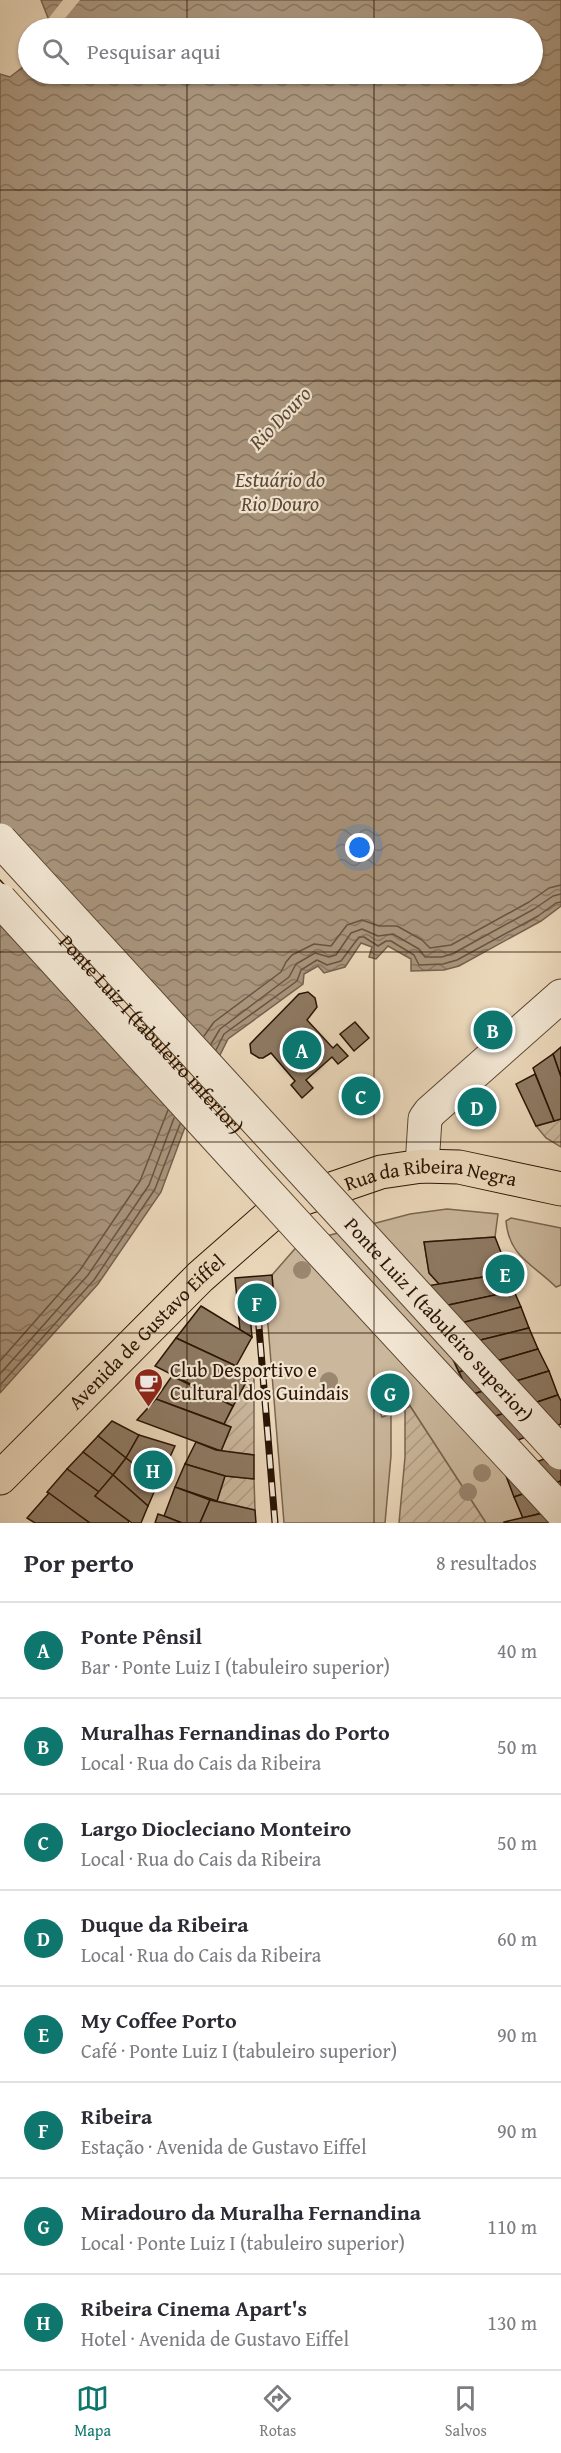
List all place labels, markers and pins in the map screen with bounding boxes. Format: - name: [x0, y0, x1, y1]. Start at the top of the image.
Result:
- pin: B: [474, 1008, 512, 1052]
- pin: A: [282, 1028, 322, 1072]
- pin: C: [342, 1074, 380, 1118]
- pin: D: [458, 1084, 496, 1130]
- pin: E: [486, 1252, 524, 1296]
- pin: F: [238, 1280, 276, 1326]
- place label: Club Desportivo e Cultural dos Guindais: [170, 1355, 349, 1407]
- cafe icon: Club Desportivo e Cultural dos Guindais: [133, 1366, 165, 1408]
- pin: G: [370, 1370, 410, 1416]
- pin: H: [134, 1448, 172, 1492]

